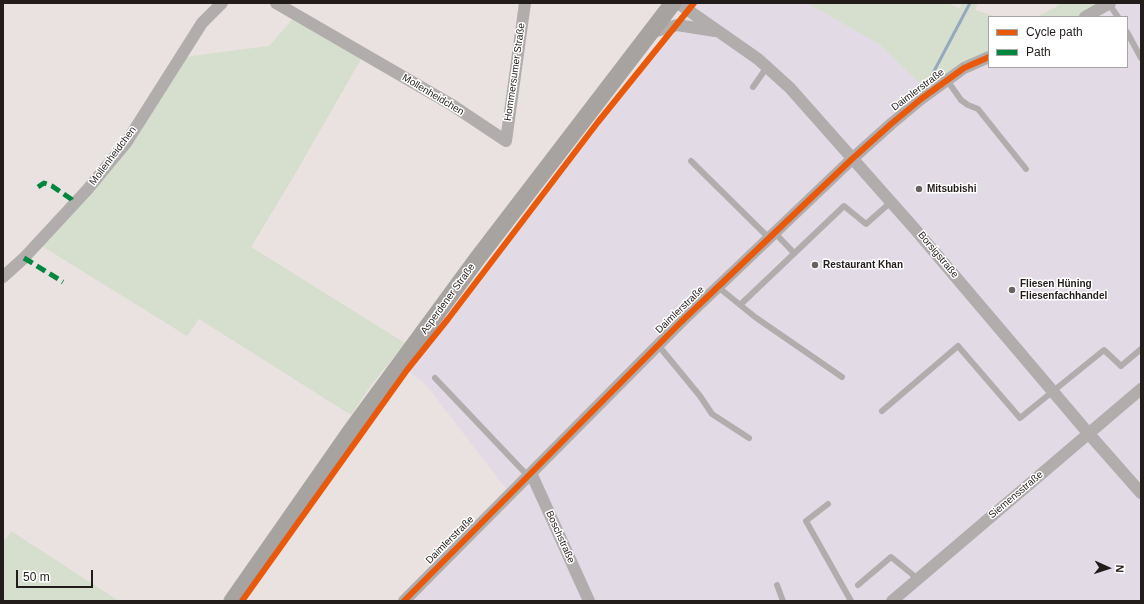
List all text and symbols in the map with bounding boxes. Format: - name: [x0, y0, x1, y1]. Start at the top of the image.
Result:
- legend: [988, 16, 1128, 68]
- street label: Hommersumer Straße: [502, 22, 528, 122]
- text: Cycle path: [1026, 25, 1083, 39]
- text: Path: [1026, 45, 1051, 59]
- street label: Daimlerstraße: [889, 66, 947, 114]
- street label: Mollenheidchen: [400, 72, 466, 118]
- street label: Mollenheidchen: [87, 124, 139, 188]
- place label: Mitsubishi: [927, 183, 976, 195]
- marker: Mitsubishi: [914, 184, 924, 194]
- street label: Borsigstraße: [915, 229, 961, 281]
- place label: Restaurant Khan: [823, 259, 903, 271]
- marker: Restaurant Khan: [810, 260, 820, 270]
- street label: Asperdener Straße: [418, 261, 478, 337]
- place label: Fliesen Hüning Fliesenfachhandel: [1020, 278, 1107, 302]
- street label: Daimlerstraße: [653, 284, 707, 336]
- marker: Fliesen Hüning Fliesenfachhandel: [1007, 285, 1017, 295]
- street label: Siemensstraße: [986, 469, 1046, 521]
- street label: Boschstraße: [543, 509, 577, 565]
- street label: Daimlerstraße: [424, 514, 476, 566]
- north arrow: [1088, 548, 1128, 588]
- scale bar: [18, 562, 95, 588]
- text: N: [1114, 564, 1126, 573]
- text: 50 m: [23, 570, 50, 584]

